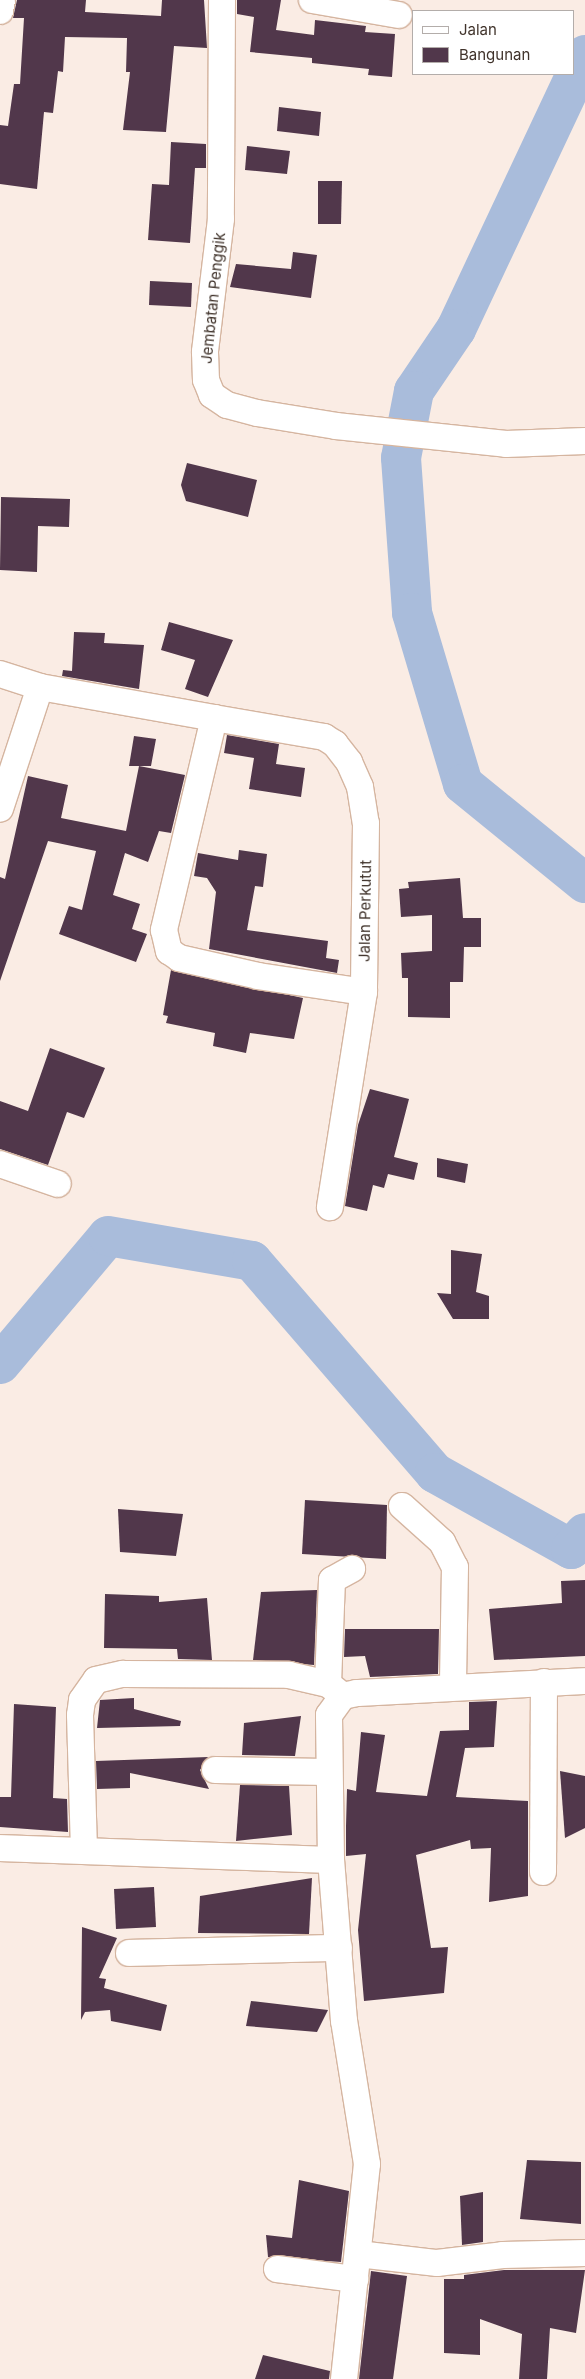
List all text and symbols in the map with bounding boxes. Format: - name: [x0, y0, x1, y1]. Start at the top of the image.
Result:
- legend: [412, 10, 575, 75]
- text: Jalan: [459, 20, 497, 39]
- text: Bangunan: [459, 45, 530, 64]
- street label: Jembatan Penggik: [197, 231, 229, 365]
- street label: Jalan Perkutut: [355, 860, 375, 962]

